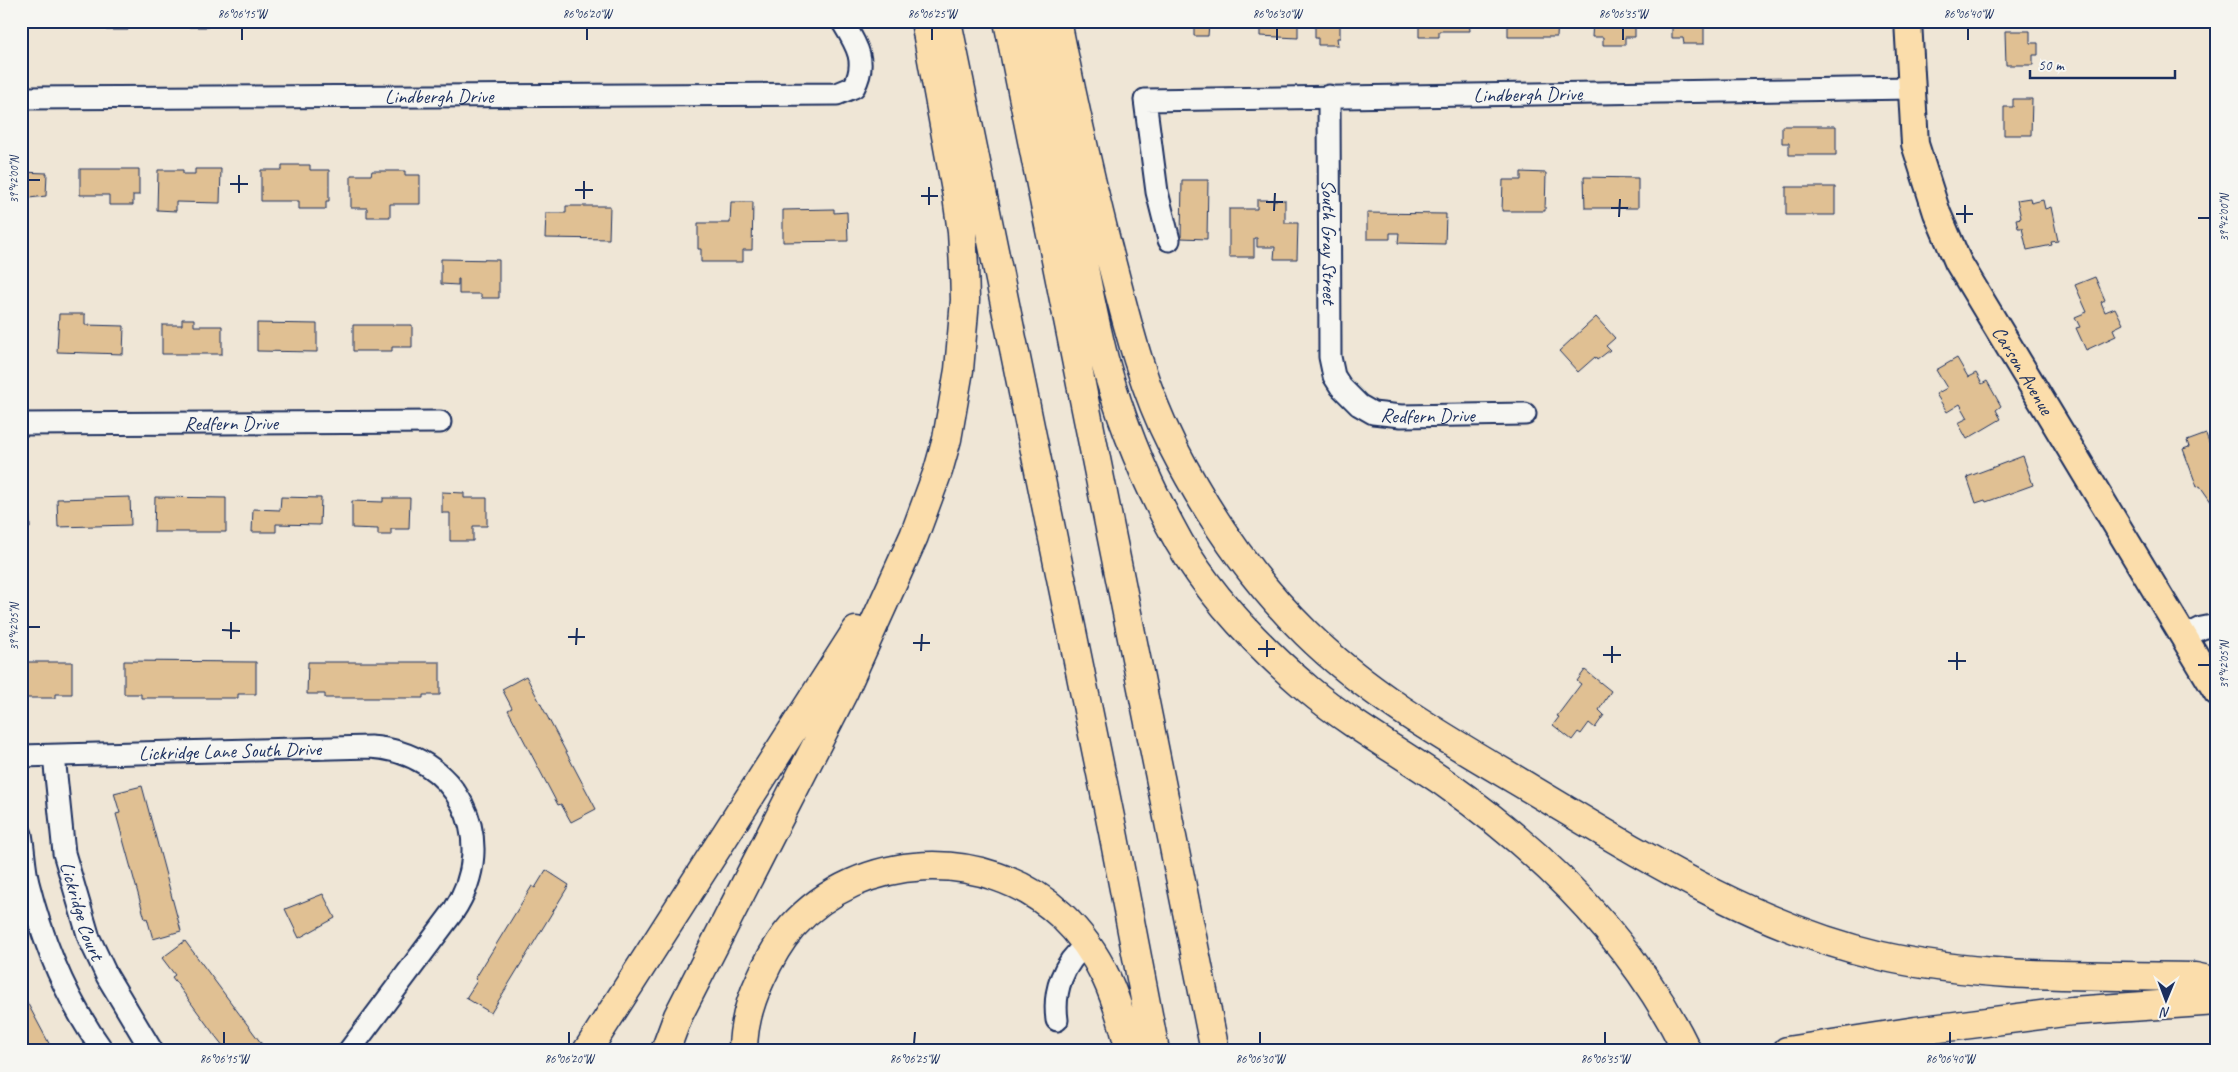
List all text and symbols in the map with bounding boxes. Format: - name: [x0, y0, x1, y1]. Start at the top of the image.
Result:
- text: 86°06'15"W: [218, 6, 269, 22]
- text: 86°06'20"W: [563, 6, 614, 22]
- text: 86°06'25"W: [908, 6, 959, 22]
- text: 86°06'30"W: [1253, 6, 1304, 22]
- text: 86°06'35"W: [1599, 6, 1650, 22]
- text: 86°06'40"W: [1944, 6, 1995, 22]
- scale bar: [2030, 48, 2176, 80]
- text: 50 m: [2038, 56, 2065, 75]
- street label: Lindbergh Drive: [1473, 81, 1584, 107]
- street label: Lindbergh Drive: [385, 83, 495, 109]
- text: 39°42'00"N: [6, 155, 22, 204]
- street label: South Gray Street: [1317, 180, 1342, 307]
- text: 39°42'00"N: [2216, 193, 2232, 242]
- street label: Carson Avenue: [1987, 321, 2060, 420]
- street label: Redfern Drive: [1380, 401, 1476, 429]
- street label: Redfern Drive: [184, 410, 280, 436]
- text: 39°42'05"N: [6, 602, 22, 651]
- text: 39°42'05"N: [2216, 640, 2232, 689]
- street label: Lickridge Lane South Drive: [139, 736, 323, 765]
- street label: Lickridge Court: [55, 859, 111, 966]
- north arrow: [2140, 974, 2190, 1024]
- text: N: [2159, 1004, 2170, 1021]
- text: 86°06'15"W: [200, 1051, 251, 1067]
- text: 86°06'20"W: [545, 1051, 596, 1067]
- text: 86°06'25"W: [890, 1051, 941, 1067]
- text: 86°06'30"W: [1236, 1051, 1287, 1067]
- text: 86°06'35"W: [1581, 1051, 1632, 1067]
- text: 86°06'40"W: [1926, 1051, 1977, 1067]

